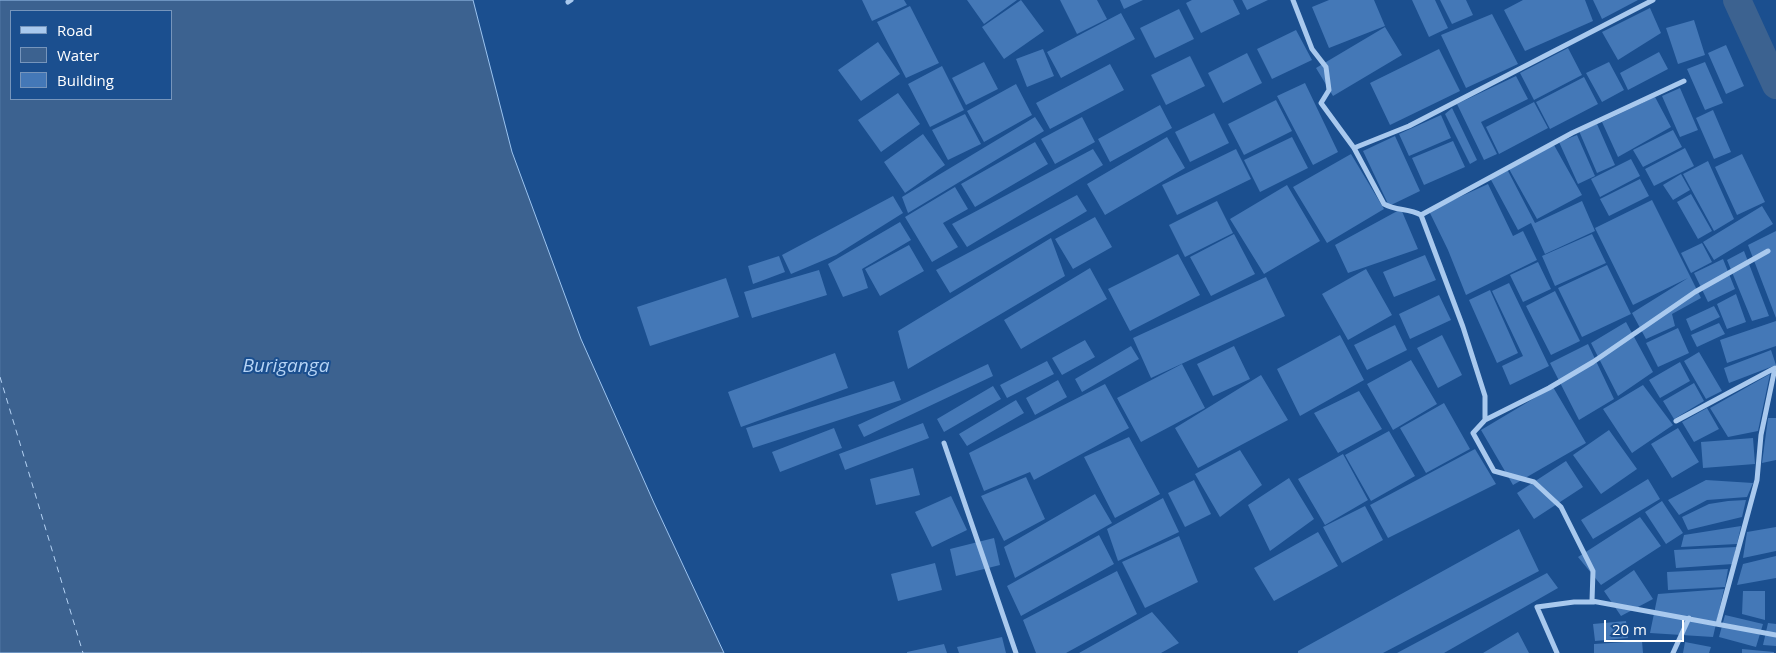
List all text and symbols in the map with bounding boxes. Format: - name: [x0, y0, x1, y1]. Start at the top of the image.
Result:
- legend: [10, 10, 172, 100]
- text: Road: [57, 20, 93, 40]
- text: Water: [57, 45, 99, 65]
- text: Building: [57, 70, 114, 90]
- water label: Buriganga: [243, 356, 329, 378]
- scale bar: [1606, 610, 1686, 642]
- text: 20 m: [1612, 619, 1647, 639]

